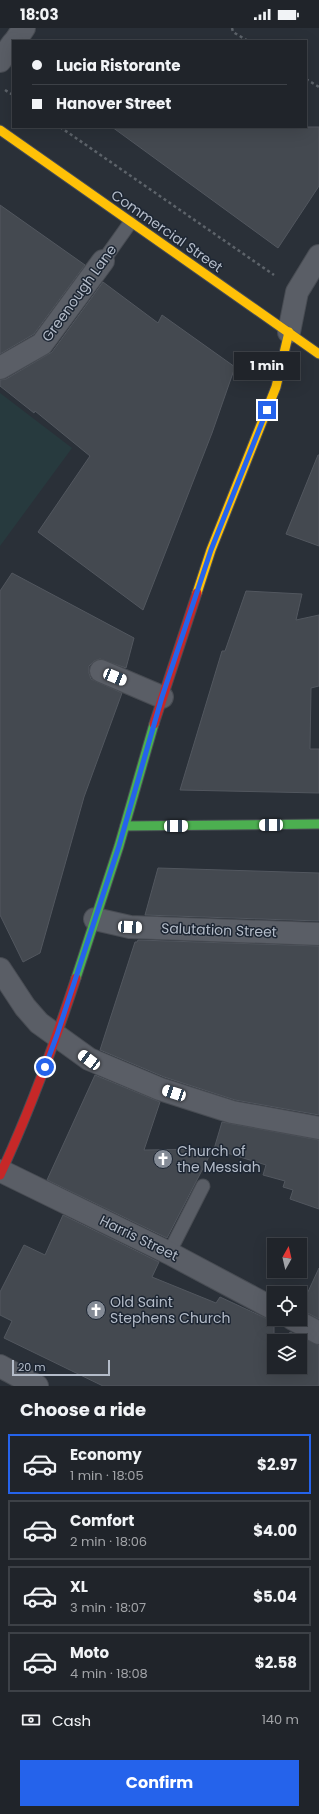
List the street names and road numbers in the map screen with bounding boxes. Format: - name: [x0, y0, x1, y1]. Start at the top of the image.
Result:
- street label: Commercial Street: [107, 185, 227, 277]
- street label: Greenough Lane: [37, 240, 121, 346]
- street label: Salutation Street: [161, 918, 277, 942]
- street label: Harris Street: [96, 1210, 182, 1266]

